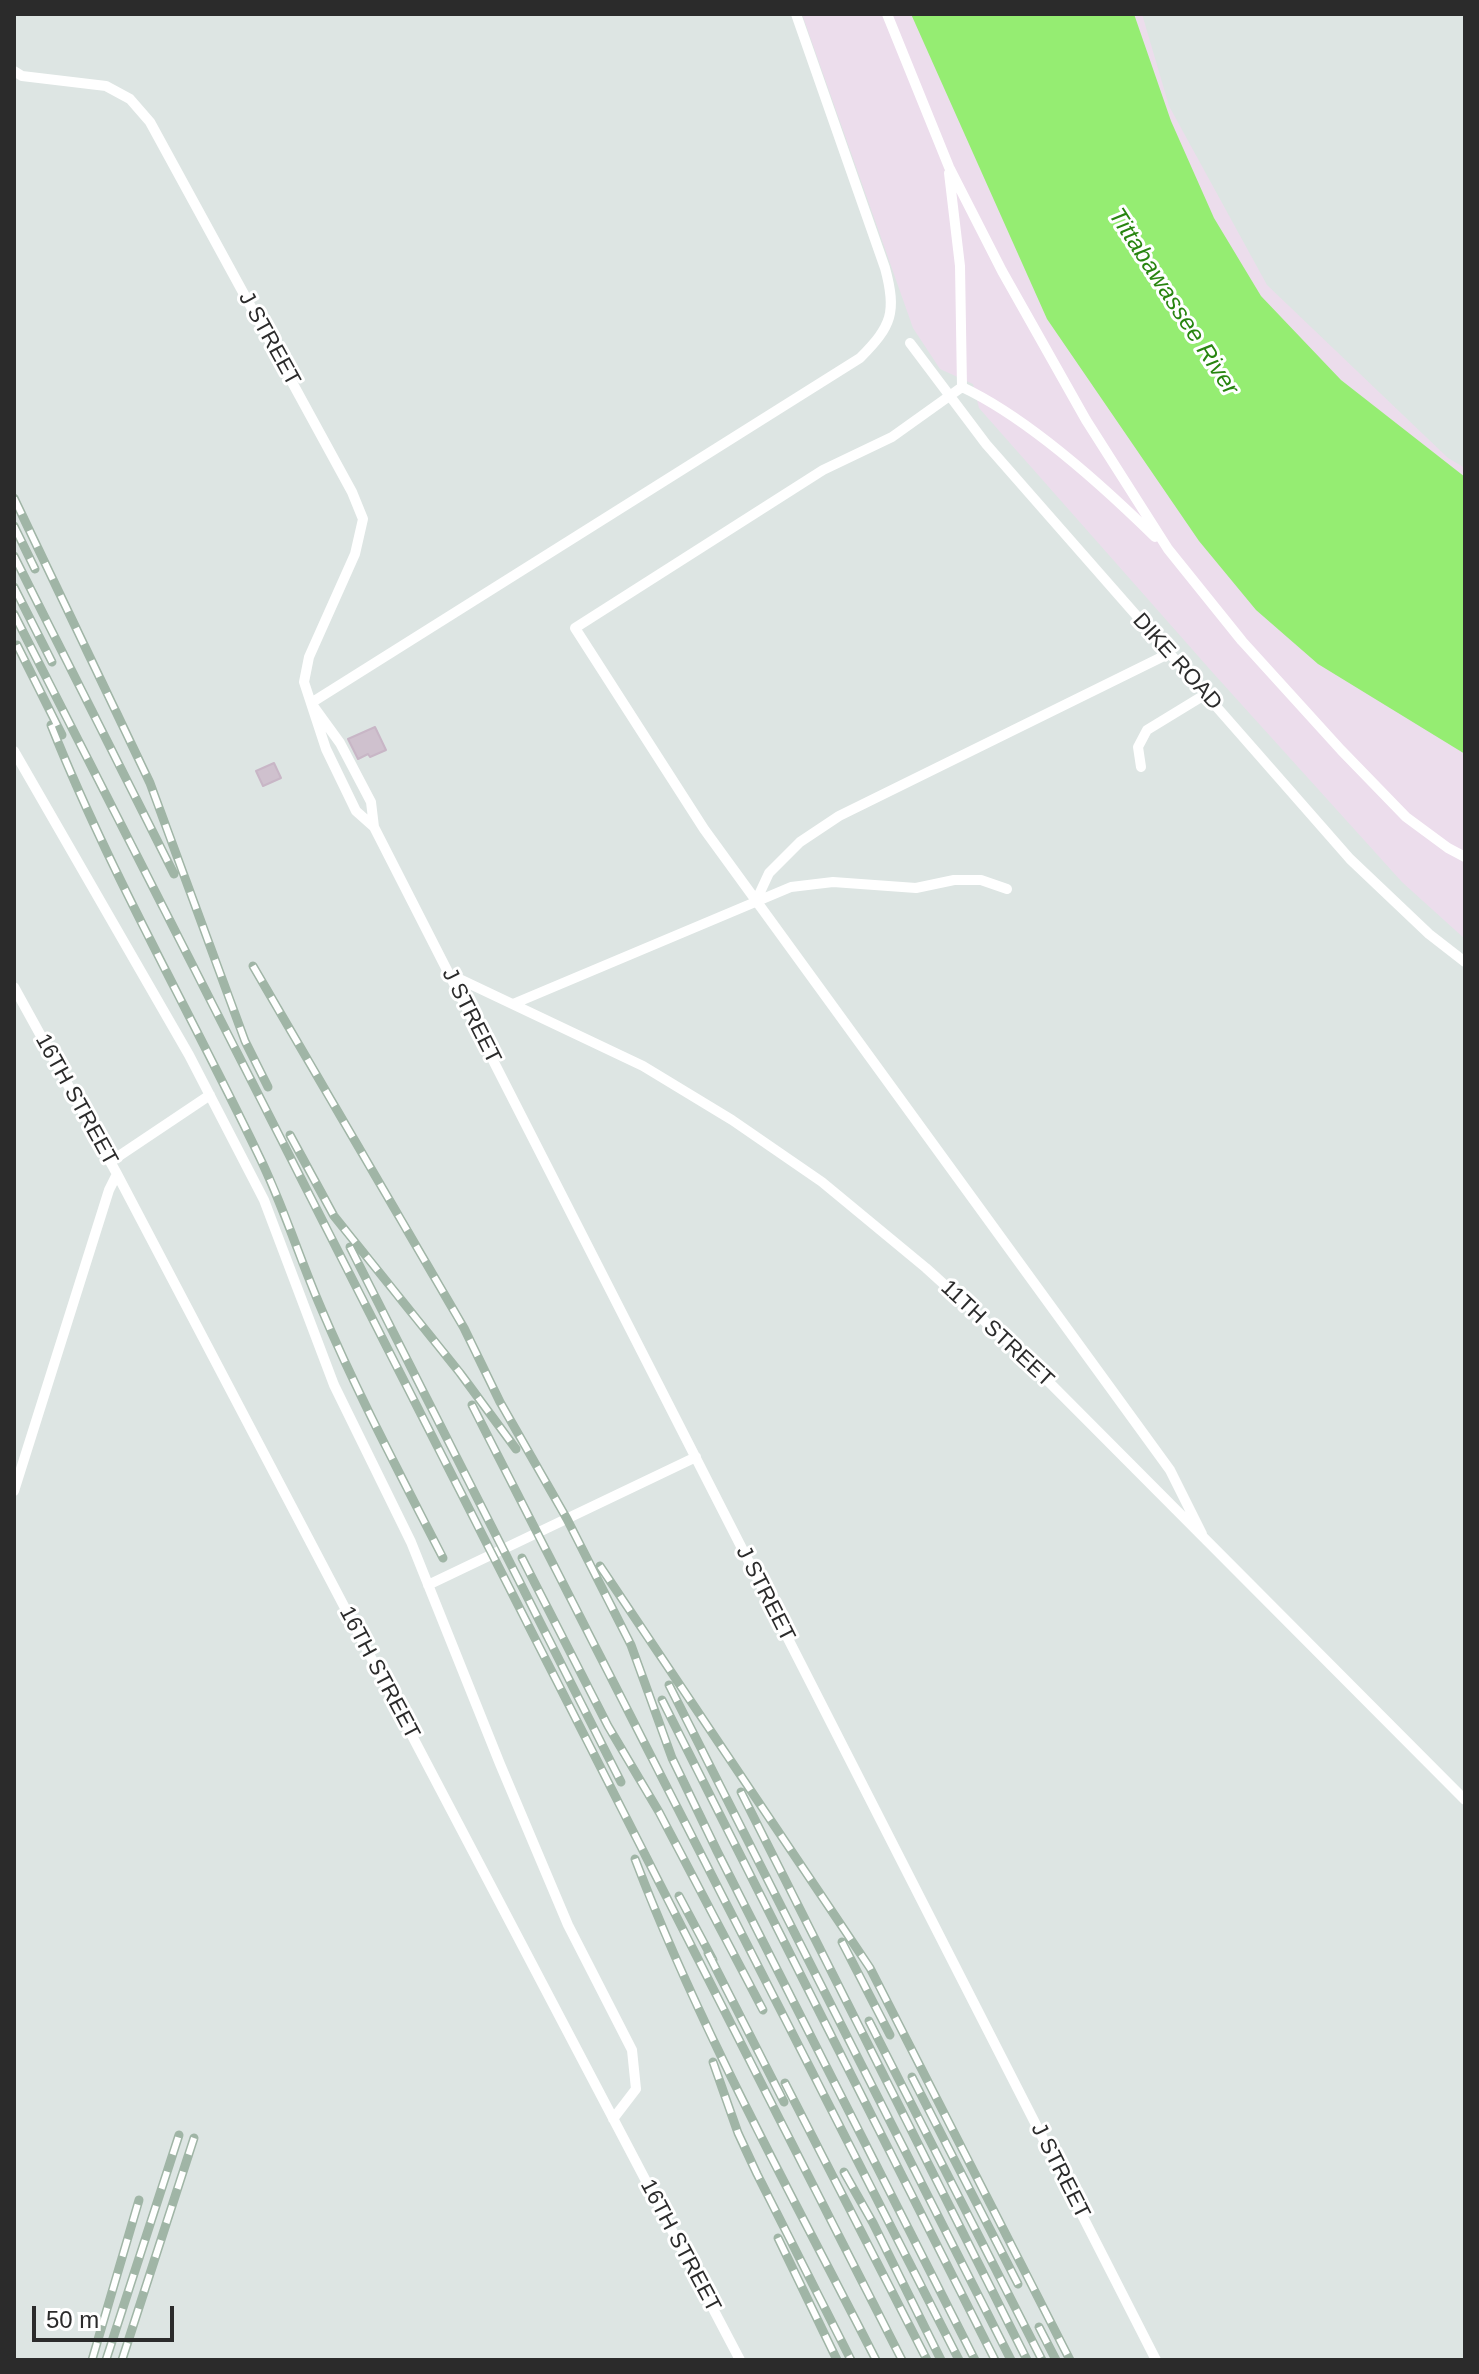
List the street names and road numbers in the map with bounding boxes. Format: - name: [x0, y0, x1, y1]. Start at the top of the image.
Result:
- street label: J STREET: [232, 287, 306, 391]
- street label: DIKE ROAD: [1127, 608, 1227, 716]
- street label: J STREET: [436, 964, 506, 1068]
- street label: 16TH STREET: [29, 1029, 123, 1171]
- street label: 11TH STREET: [935, 1275, 1059, 1393]
- street label: J STREET: [730, 1542, 800, 1646]
- street label: 16TH STREET: [333, 1602, 425, 1744]
- street label: J STREET: [1025, 2119, 1095, 2223]
- street label: 16TH STREET: [634, 2175, 726, 2317]

